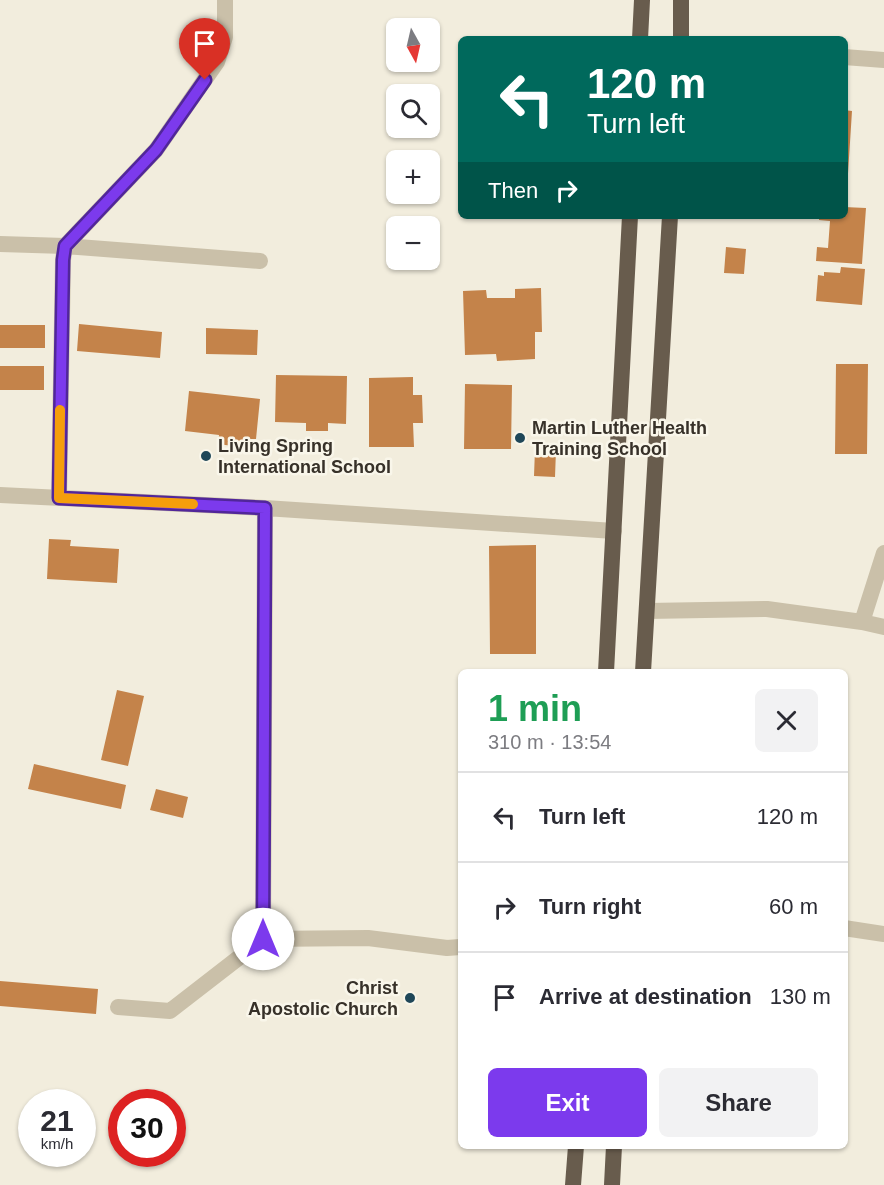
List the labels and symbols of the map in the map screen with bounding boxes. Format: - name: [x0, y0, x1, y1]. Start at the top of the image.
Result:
- pin: [179, 18, 230, 80]
- north arrow: [386, 18, 440, 72]
- place label: Martin Luther Health Training School: [532, 418, 707, 459]
- marker: Martin Luther Health Training School: [513, 431, 527, 445]
- place label: Living Spring International School: [218, 436, 391, 477]
- marker: Living Spring International School: [199, 449, 213, 463]
- position arrow: [231, 907, 295, 971]
- place label: Christ Apostolic Church: [248, 978, 398, 1019]
- marker: Christ Apostolic Church: [403, 991, 417, 1005]
- speed limit sign: 30: [108, 1089, 186, 1167]

